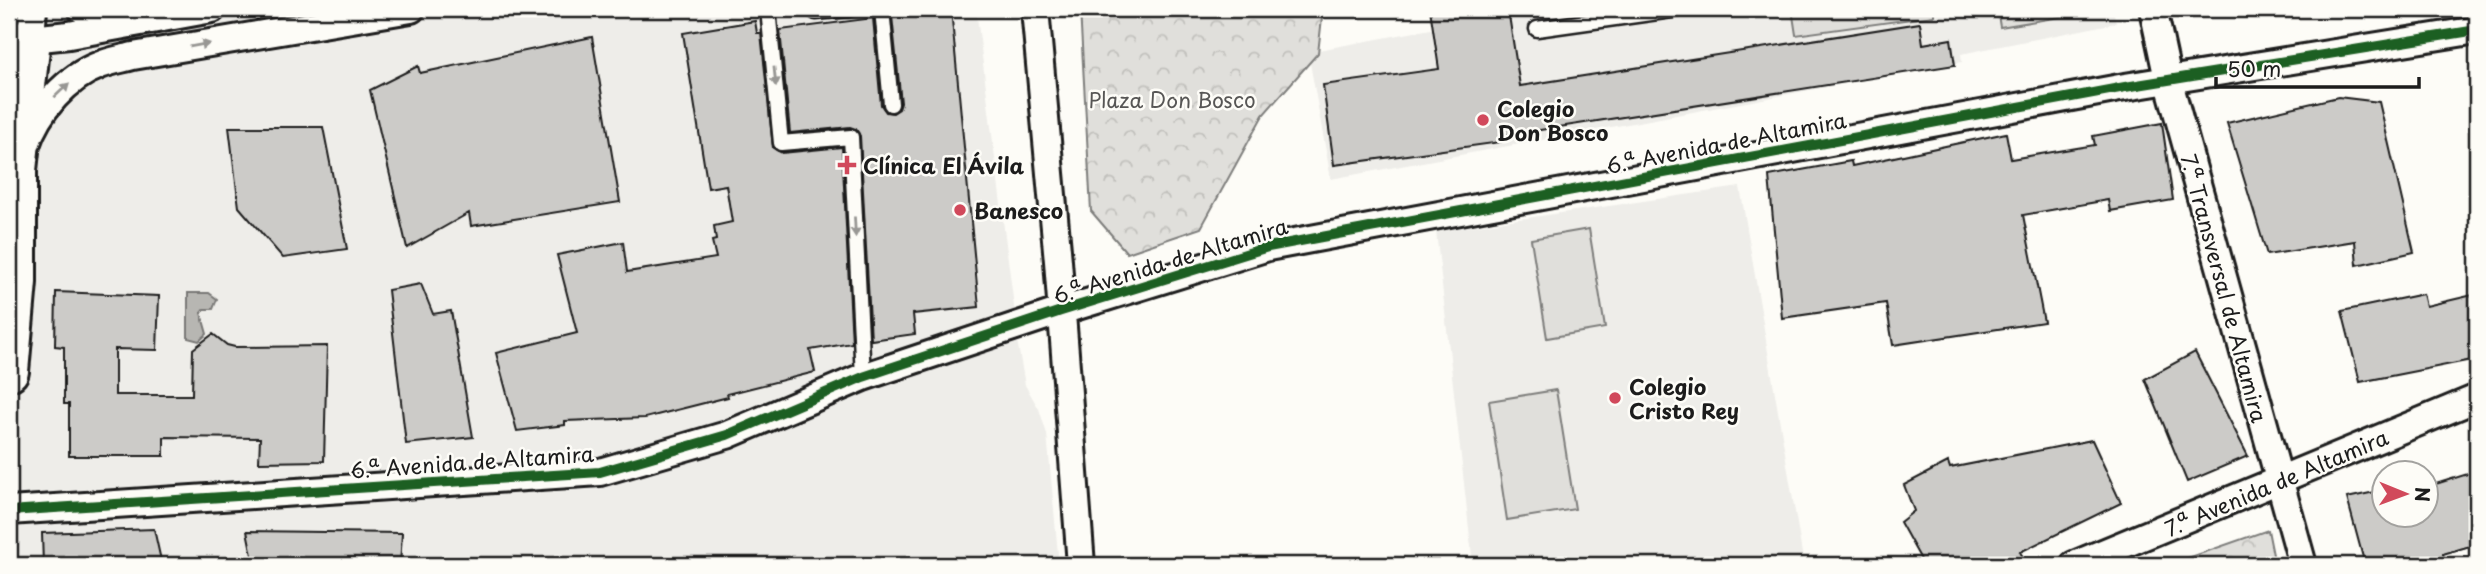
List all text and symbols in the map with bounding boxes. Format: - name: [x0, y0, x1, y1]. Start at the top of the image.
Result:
- one-way arrow: [189, 39, 211, 50]
- scale bar: [2216, 46, 2420, 90]
- text: 50 m: [2227, 52, 2281, 84]
- one-way arrow: [770, 66, 781, 88]
- one-way arrow: [54, 82, 71, 99]
- park label: Plaza Don Bosco: [1088, 83, 1256, 115]
- place label: Colegio Don Bosco: [1497, 92, 1608, 148]
- street label: 6.ª Avenida de Altamira: [1603, 103, 1850, 181]
- marker: Colegio Don Bosco: [1475, 112, 1491, 128]
- place label: Clínica El Ávila: [863, 149, 1025, 181]
- street label: 7.ª Transversal de Altamira: [2174, 150, 2277, 427]
- marker: Clínica El Ávila: [837, 155, 857, 175]
- place label: Banesco: [974, 194, 1063, 226]
- marker: Banesco: [952, 202, 968, 218]
- street label: 6.ª Avenida de Altamira: [1049, 209, 1292, 311]
- one-way arrow: [850, 217, 861, 239]
- place label: Colegio Cristo Rey: [1629, 370, 1739, 426]
- marker: Colegio Cristo Rey: [1607, 390, 1623, 406]
- street label: 7.ª Avenida de Altamira: [2159, 420, 2394, 544]
- street label: 6.ª Avenida de Altamira: [349, 436, 596, 485]
- north arrow: [2370, 458, 2440, 528]
- text: N: [2409, 487, 2437, 502]

